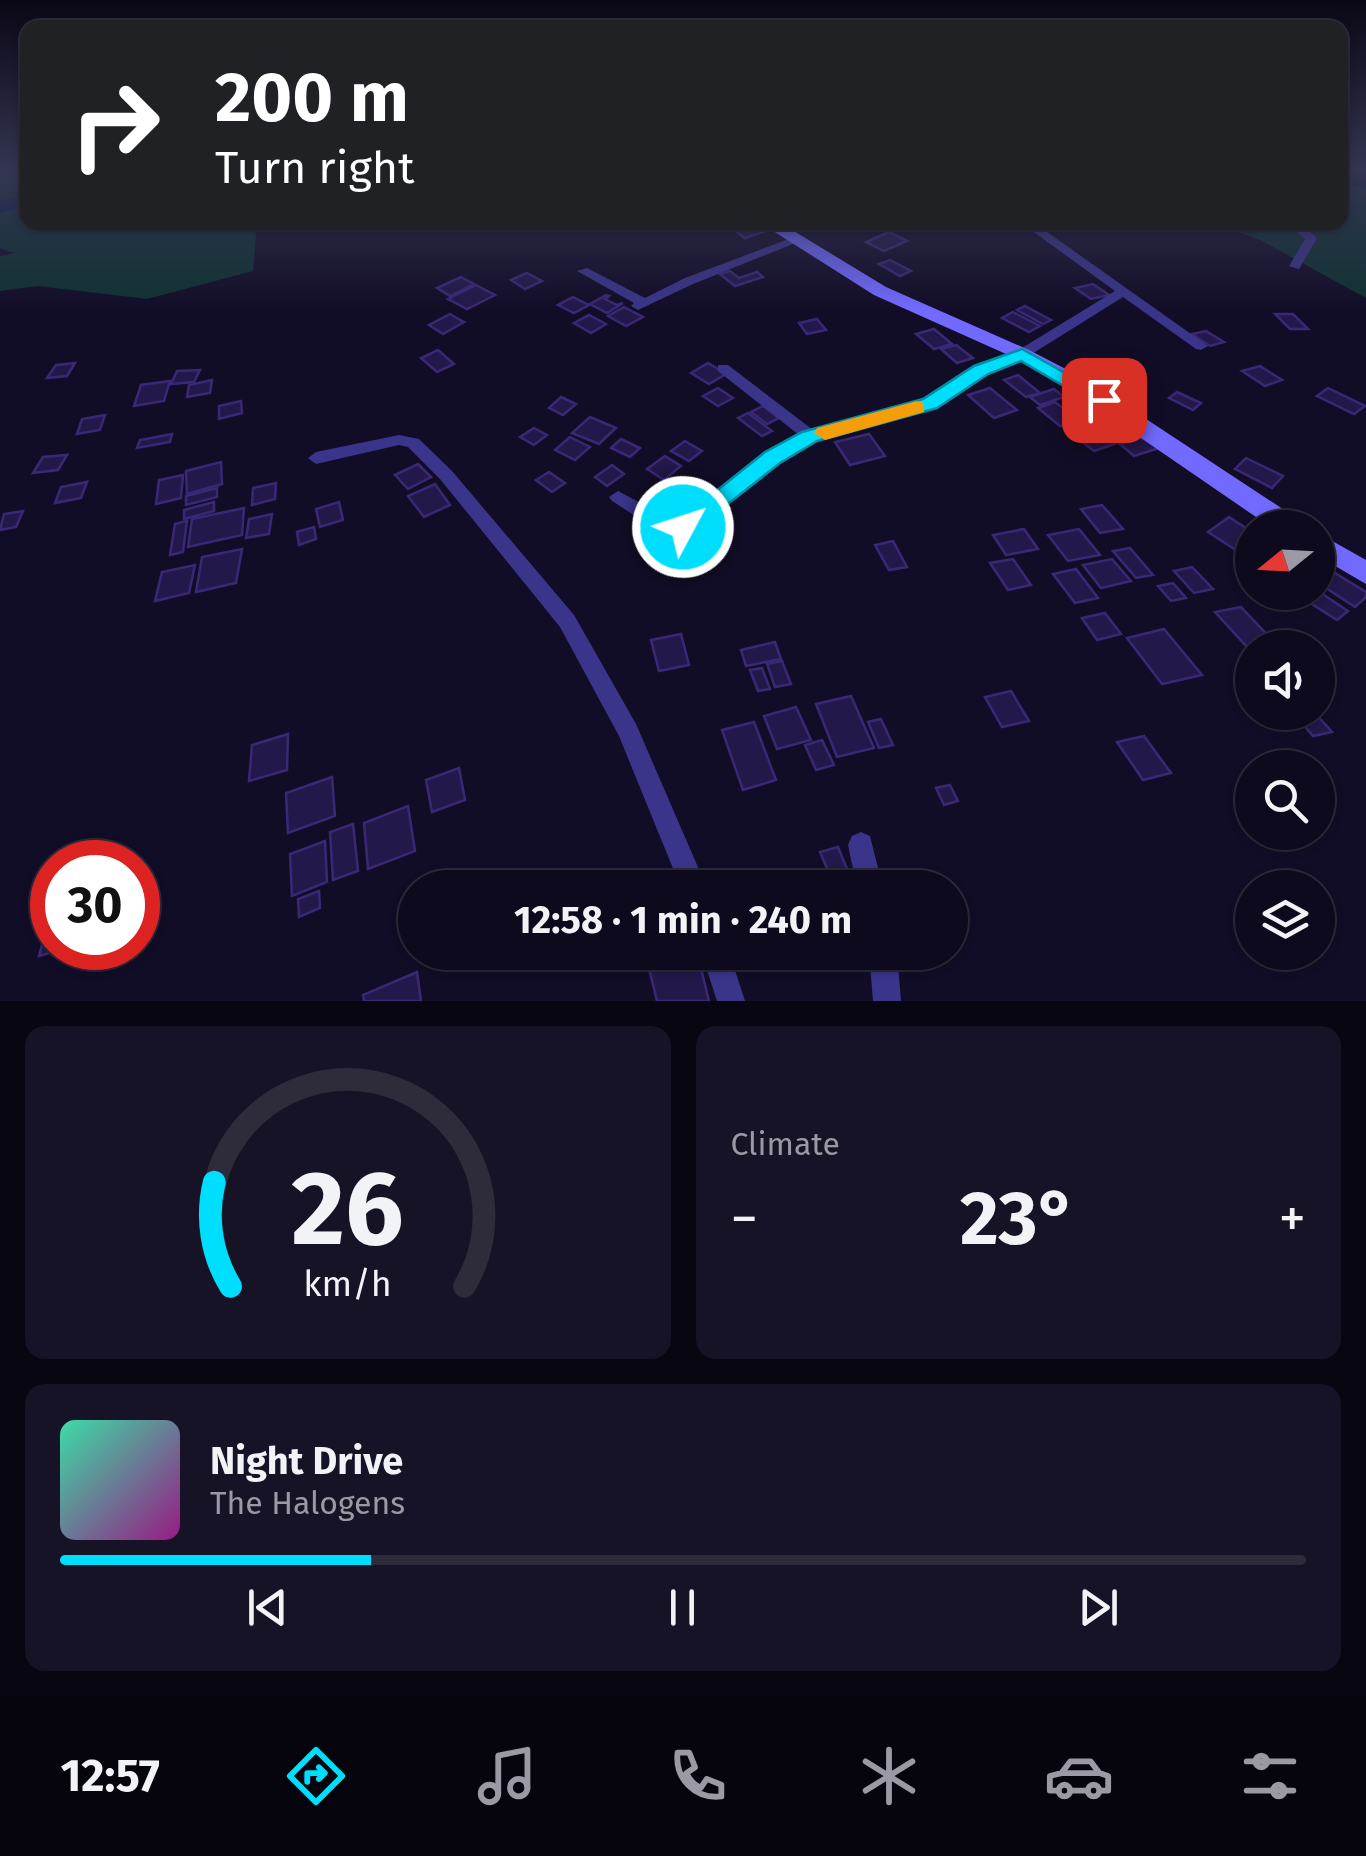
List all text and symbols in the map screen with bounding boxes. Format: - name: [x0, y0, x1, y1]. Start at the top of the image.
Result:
- text: 200 m: [215, 56, 409, 140]
- icon: right: [50, 60, 180, 190]
- text: Turn right: [215, 141, 414, 195]
- pin: [1062, 358, 1147, 443]
- icon: arrive: [1077, 373, 1132, 428]
- position arrow: [631, 475, 735, 579]
- north arrow: [1235, 510, 1335, 610]
- map controls: [1235, 510, 1335, 970]
- button: sound: [1235, 630, 1335, 730]
- button: search: [1235, 750, 1335, 850]
- speed limit sign: 30: [30, 840, 160, 970]
- button: layers: [1235, 870, 1335, 970]
- text: 12:58 · 1 min · 240 m: [514, 897, 852, 943]
- text: Climate: [731, 1125, 840, 1163]
- text: 26: [292, 1147, 404, 1272]
- text: 23°: [960, 1174, 1077, 1264]
- text: −: [731, 1186, 758, 1252]
- text: +: [1279, 1186, 1306, 1252]
- text: km/h: [304, 1263, 392, 1305]
- text: Night Drive: [210, 1438, 403, 1484]
- text: The Halogens: [210, 1484, 405, 1522]
- icon: previous: [240, 1580, 295, 1635]
- icon: pause: [655, 1580, 710, 1635]
- icon: next: [1071, 1580, 1126, 1635]
- icon: directions: [281, 1741, 351, 1811]
- icon: music: [472, 1741, 542, 1811]
- icon: phone: [663, 1741, 733, 1811]
- icon: climate: [854, 1741, 924, 1811]
- icon: car: [1044, 1741, 1114, 1811]
- icon: filters: [1235, 1741, 1305, 1811]
- text: 12:57: [60, 1749, 160, 1803]

